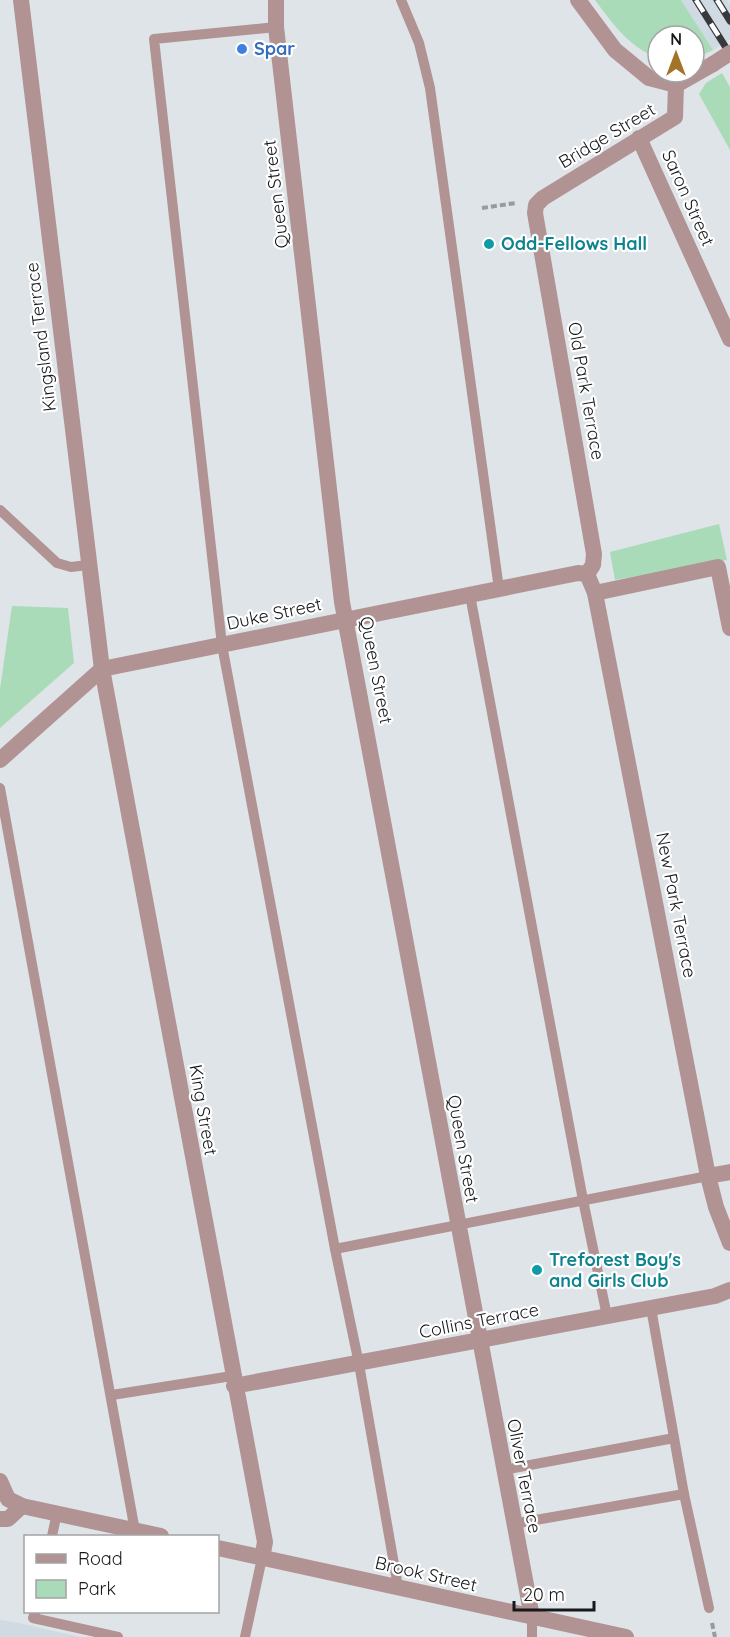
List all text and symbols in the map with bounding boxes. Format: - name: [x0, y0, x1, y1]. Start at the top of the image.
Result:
- north arrow: [646, 24, 706, 84]
- text: N: [670, 29, 682, 49]
- place label: Spar: [254, 37, 295, 60]
- marker: Spar: [235, 42, 249, 56]
- street label: Bridge Street: [554, 98, 659, 173]
- street label: Queen Street: [257, 139, 294, 250]
- street label: Saron Street: [657, 146, 720, 250]
- place label: Odd-Fellows Hall: [501, 232, 647, 255]
- marker: Odd-Fellows Hall: [482, 237, 496, 251]
- street label: Kingsland Terrace: [20, 261, 61, 413]
- street label: Old Park Terrace: [563, 320, 610, 462]
- street label: Duke Street: [224, 592, 324, 635]
- street label: Queen Street: [355, 614, 398, 726]
- street label: New Park Terrace: [651, 830, 702, 980]
- street label: King Street: [184, 1063, 223, 1157]
- street label: Queen Street: [443, 1093, 484, 1205]
- place label: Treforest Boy's and Girls Club: [549, 1248, 681, 1292]
- marker: Treforest Boy's and Girls Club: [530, 1263, 544, 1277]
- street label: Collins Terrace: [417, 1298, 541, 1343]
- street label: Oliver Terrace: [502, 1417, 547, 1535]
- legend: [24, 1535, 219, 1613]
- text: Road: [78, 1547, 123, 1570]
- street label: Brook Street: [373, 1551, 479, 1596]
- scale bar: [514, 1574, 594, 1612]
- text: Park: [78, 1577, 116, 1600]
- text: 20 m: [523, 1583, 565, 1606]

